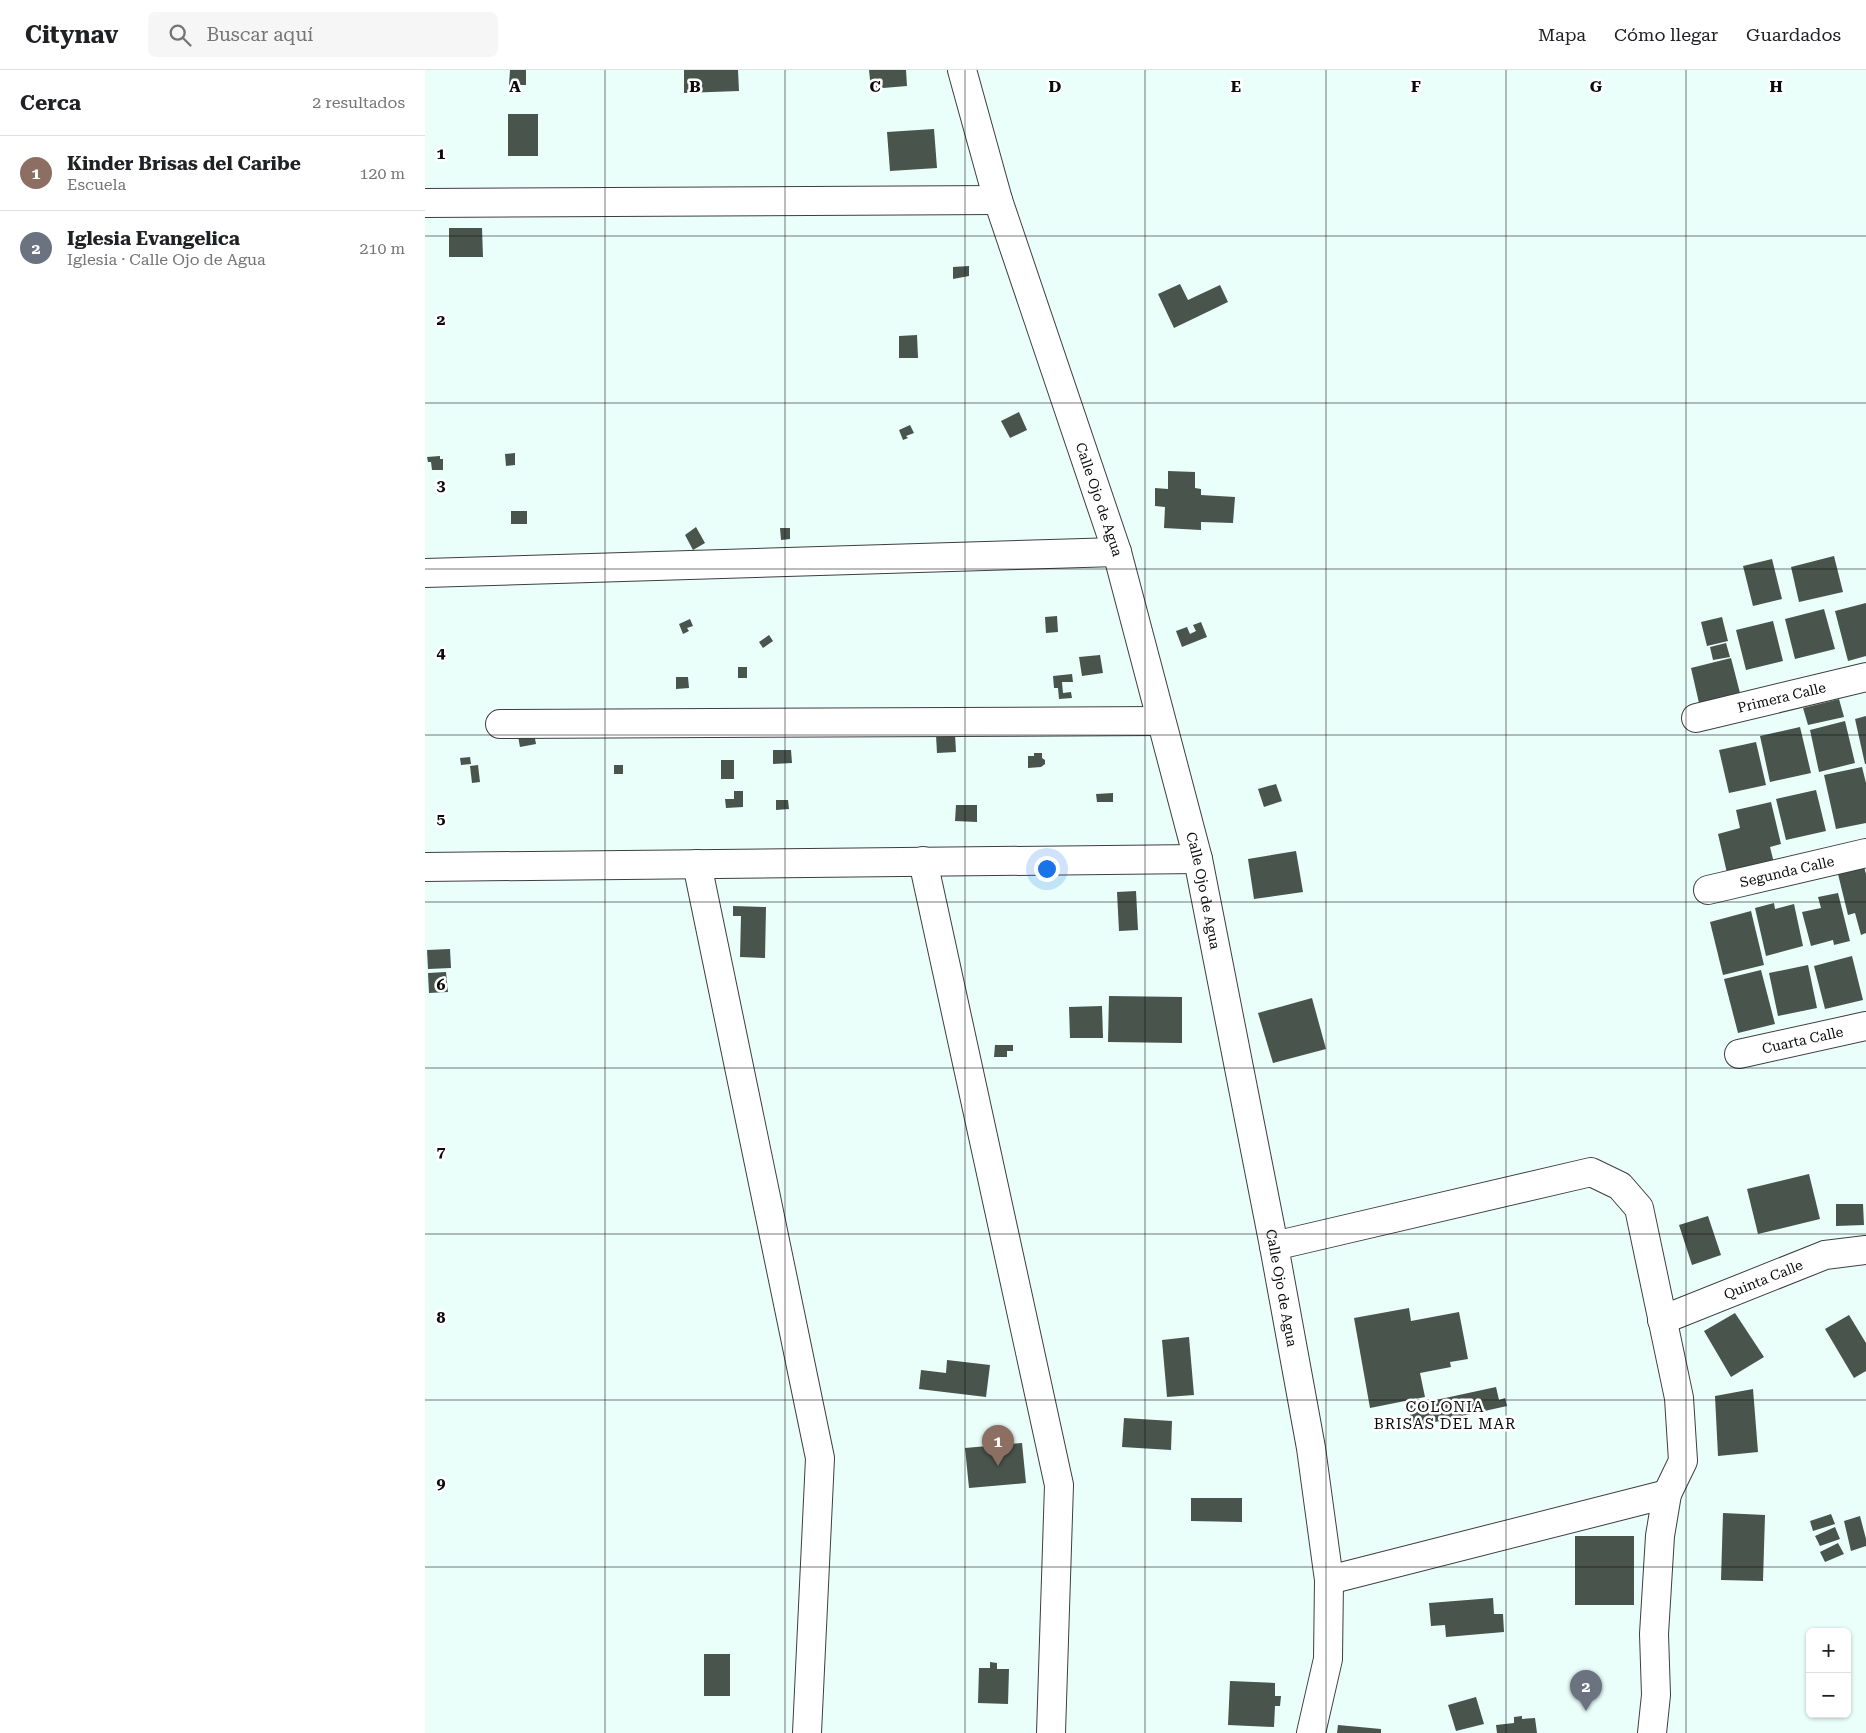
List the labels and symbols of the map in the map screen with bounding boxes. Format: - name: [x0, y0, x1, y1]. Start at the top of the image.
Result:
- text: A: [509, 77, 521, 96]
- text: B: [689, 77, 701, 96]
- text: C: [869, 77, 881, 96]
- text: D: [1049, 77, 1062, 96]
- text: E: [1231, 77, 1241, 96]
- text: F: [1411, 77, 1421, 96]
- text: G: [1590, 77, 1603, 96]
- text: H: [1769, 77, 1783, 96]
- text: 1: [437, 144, 446, 163]
- text: 2: [437, 310, 446, 329]
- street label: Calle Ojo de Agua: [1073, 440, 1126, 559]
- text: 3: [437, 476, 446, 495]
- text: 4: [437, 643, 446, 662]
- street label: Primera Calle: [1736, 679, 1828, 716]
- text: 5: [437, 809, 446, 828]
- street label: Calle Ojo de Agua: [1183, 830, 1224, 951]
- street label: Segunda Calle: [1738, 853, 1836, 890]
- your location: [1034, 856, 1060, 882]
- text: 6: [437, 975, 446, 994]
- street label: Cuarta Calle: [1760, 1023, 1845, 1057]
- text: 7: [437, 1142, 446, 1161]
- street label: Calle Ojo de Agua: [1263, 1228, 1300, 1349]
- street label: Quinta Calle: [1721, 1257, 1805, 1303]
- text: 8: [437, 1308, 446, 1327]
- district label: COLONIA BRISAS DEL MAR: [1374, 1398, 1516, 1433]
- pin: 1: [982, 1425, 1014, 1466]
- text: 9: [437, 1474, 446, 1493]
- pin: 2: [1570, 1670, 1602, 1711]

